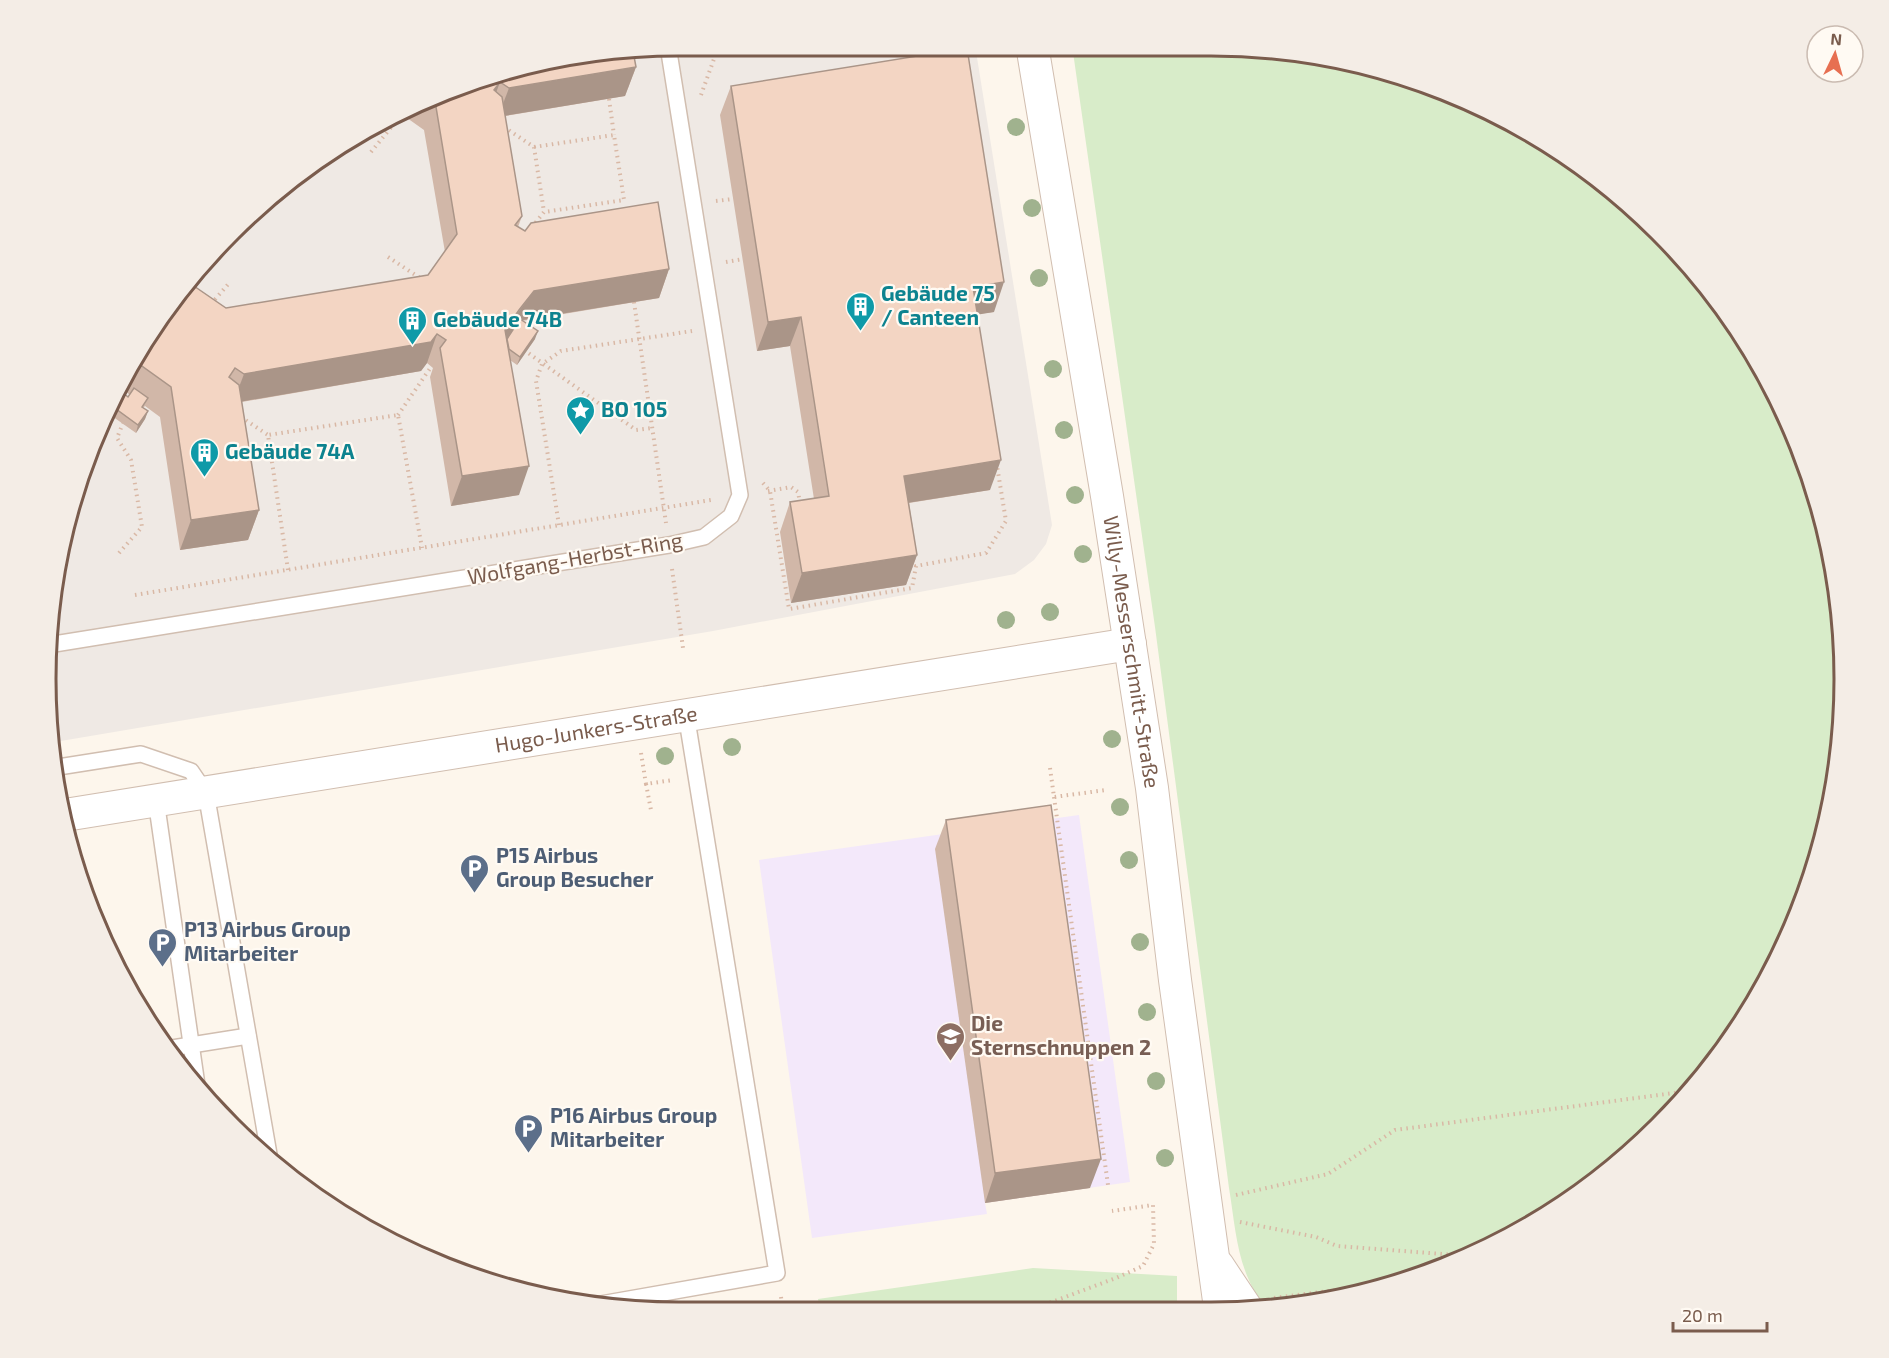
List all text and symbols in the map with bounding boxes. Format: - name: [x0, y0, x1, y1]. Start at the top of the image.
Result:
- north arrow: [1805, 24, 1865, 84]
- text: N: [1830, 29, 1843, 49]
- place label: Gebäude 75 / Canteen: [881, 280, 995, 329]
- building icon: Gebäude 75 / Canteen: [844, 290, 876, 332]
- building icon: Gebäude 74B: [396, 304, 428, 346]
- place label: Gebäude 74B: [433, 306, 562, 331]
- place icon: BO 105: [564, 394, 596, 436]
- place label: BO 105: [601, 396, 667, 421]
- building icon: Gebäude 74A: [188, 436, 220, 478]
- place label: Gebäude 74A: [225, 438, 355, 463]
- street label: Willy-Messerschmitt-Straße: [1099, 514, 1166, 790]
- street label: Wolfgang-Herbst-Ring: [465, 526, 684, 589]
- street label: Hugo-Junkers-Straße: [493, 700, 699, 757]
- place label: P15 Airbus Group Besucher: [496, 842, 653, 891]
- parking icon: P15 Airbus Group Besucher: [459, 852, 491, 894]
- place label: P13 Airbus Group Mitarbeiter: [184, 916, 351, 965]
- parking icon: P13 Airbus Group Mitarbeiter: [147, 926, 179, 968]
- place label: Die Sternschnuppen 2: [971, 1010, 1151, 1059]
- school or university icon: Die Sternschnuppen 2: [934, 1020, 966, 1062]
- place label: P16 Airbus Group Mitarbeiter: [550, 1102, 717, 1151]
- parking icon: P16 Airbus Group Mitarbeiter: [513, 1112, 545, 1154]
- scale bar: [1673, 1295, 1768, 1333]
- text: 20 m: [1682, 1304, 1723, 1326]

